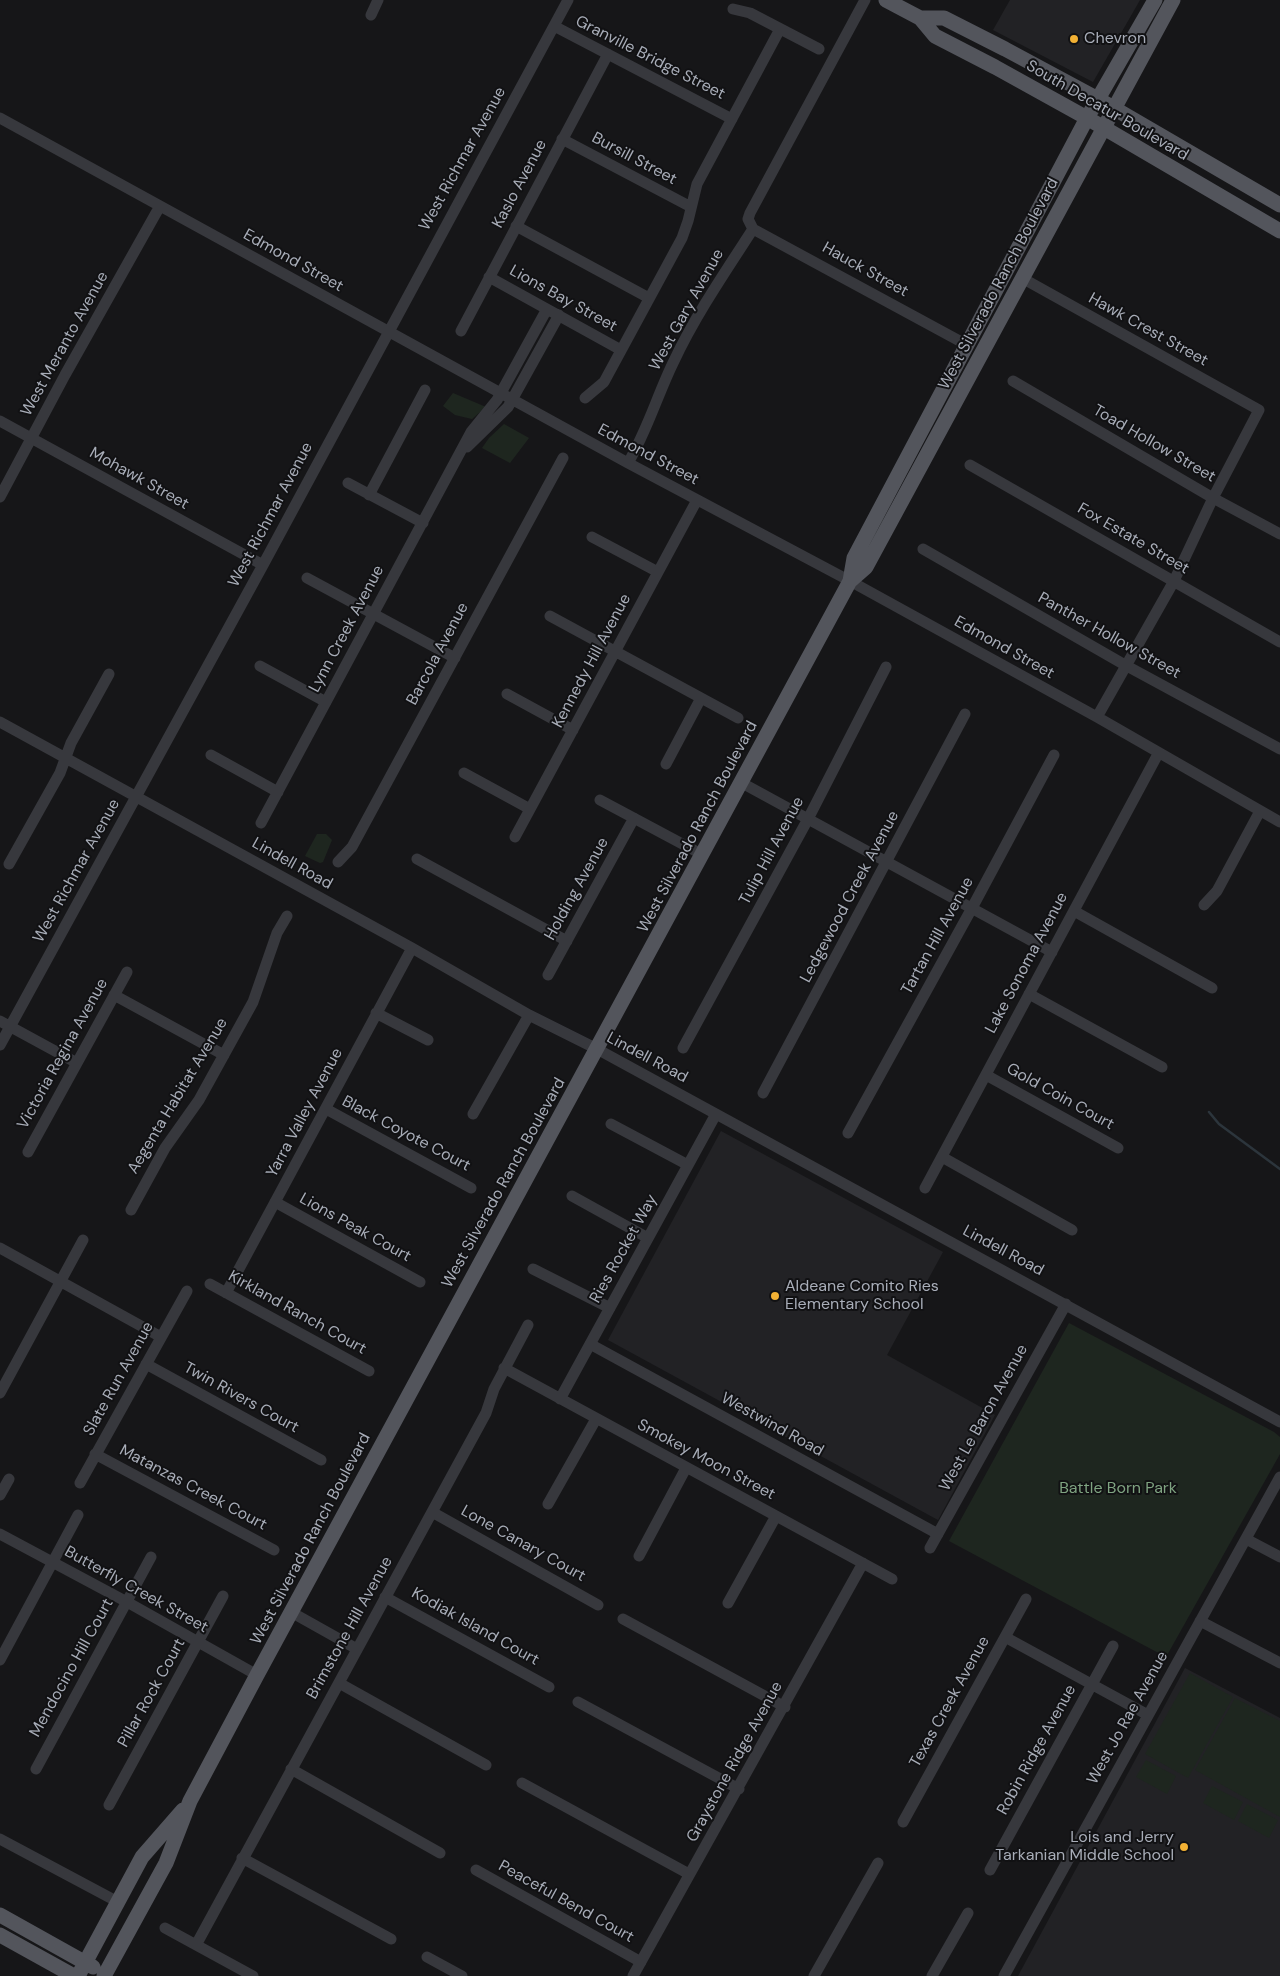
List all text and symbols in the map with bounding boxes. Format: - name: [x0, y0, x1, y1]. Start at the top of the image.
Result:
- street label: Granville Bridge Street: [572, 12, 728, 104]
- place label: Chevron: [1084, 29, 1146, 49]
- marker: Chevron: [1068, 33, 1080, 45]
- street label: South Decatur Boulevard: [1023, 57, 1191, 165]
- street label: West Richmar Avenue: [416, 84, 510, 234]
- street label: Bursill Street: [588, 129, 680, 189]
- street label: Kaslo Avenue: [489, 136, 551, 232]
- street label: West Silverado Ranch Boulevard: [935, 175, 1063, 393]
- street label: Edmond Street: [240, 226, 346, 296]
- street label: Hauck Street: [819, 238, 911, 302]
- street label: West Gary Avenue: [646, 246, 728, 374]
- street label: Lions Bay Street: [506, 262, 620, 336]
- street label: West Meranto Avenue: [17, 268, 113, 420]
- street label: Hawk Crest Street: [1085, 289, 1211, 371]
- street label: Toad Hollow Street: [1089, 401, 1219, 487]
- street label: Edmond Street: [594, 420, 702, 490]
- street label: West Richmar Avenue: [225, 439, 317, 591]
- street label: Mohawk Street: [86, 444, 192, 514]
- street label: Fox Estate Street: [1074, 499, 1192, 579]
- street label: Lynn Creek Avenue: [305, 562, 389, 696]
- street label: Panther Hollow Street: [1034, 589, 1184, 683]
- street label: Kennedy Hill Avenue: [549, 591, 635, 731]
- street label: Barcola Avenue: [403, 599, 473, 709]
- street label: Edmond Street: [951, 613, 1057, 683]
- street label: West Silverado Ranch Boulevard: [634, 718, 762, 936]
- street label: Tulip Hill Avenue: [735, 794, 809, 908]
- street label: West Richmar Avenue: [30, 796, 124, 946]
- street label: Ledgewood Creek Avenue: [797, 808, 903, 986]
- street label: Lindell Road: [248, 834, 336, 894]
- street label: Holding Avenue: [541, 834, 613, 944]
- street label: Tartan Hill Avenue: [898, 874, 978, 998]
- street label: Lake Sonoma Avenue: [982, 889, 1072, 1037]
- street label: Victoria Regina Avenue: [14, 975, 112, 1133]
- street label: Aegenta Habitat Avenue: [124, 1015, 232, 1177]
- street label: Lindell Road: [603, 1029, 691, 1087]
- street label: Yarra Valley Avenue: [263, 1045, 347, 1181]
- street label: Gold Coin Court: [1003, 1060, 1117, 1134]
- street label: West Silverado Ranch Boulevard: [438, 1075, 570, 1291]
- street label: Black Coyote Court: [338, 1092, 474, 1176]
- street label: Lions Peak Court: [296, 1189, 414, 1267]
- street label: Ries Rocket Way: [586, 1191, 662, 1307]
- street label: Lindell Road: [959, 1222, 1047, 1280]
- street label: Kirkland Ranch Court: [225, 1267, 369, 1359]
- place label: Aldeane Comito Ries Elementary School: [785, 1277, 939, 1315]
- marker: Aldeane Comito Ries Elementary School: [769, 1290, 781, 1302]
- street label: Slate Run Avenue: [80, 1319, 158, 1439]
- street label: West Le Baron Avenue: [936, 1341, 1032, 1495]
- street label: Twin Rivers Court: [180, 1358, 302, 1438]
- street label: Westwind Road: [717, 1389, 827, 1461]
- street label: Smokey Moon Street: [634, 1415, 778, 1505]
- street label: West Silverado Ranch Boulevard: [247, 1430, 375, 1648]
- street label: Matanzas Creek Court: [116, 1441, 270, 1535]
- park label: Battle Born Park: [1059, 1479, 1177, 1499]
- street label: Lone Canary Court: [457, 1502, 589, 1586]
- street label: Butterfly Creek Street: [61, 1543, 211, 1637]
- street label: Brimstone Hill Avenue: [303, 1553, 397, 1703]
- street label: Kodiak Island Court: [408, 1584, 542, 1670]
- street label: Mendocino Hill Court: [26, 1595, 118, 1741]
- street label: Texas Creek Avenue: [906, 1633, 994, 1771]
- street label: Pillar Rock Court: [114, 1635, 190, 1751]
- street label: West Jo Rae Avenue: [1083, 1648, 1173, 1788]
- street label: Graystone Ridge Avenue: [683, 1678, 787, 1846]
- street label: Robin Ridge Avenue: [993, 1682, 1081, 1818]
- place label: Lois and Jerry Tarkanian Middle School: [995, 1828, 1174, 1866]
- marker: Lois and Jerry Tarkanian Middle School: [1178, 1841, 1190, 1853]
- street label: Peaceful Bend Court: [495, 1857, 637, 1947]

